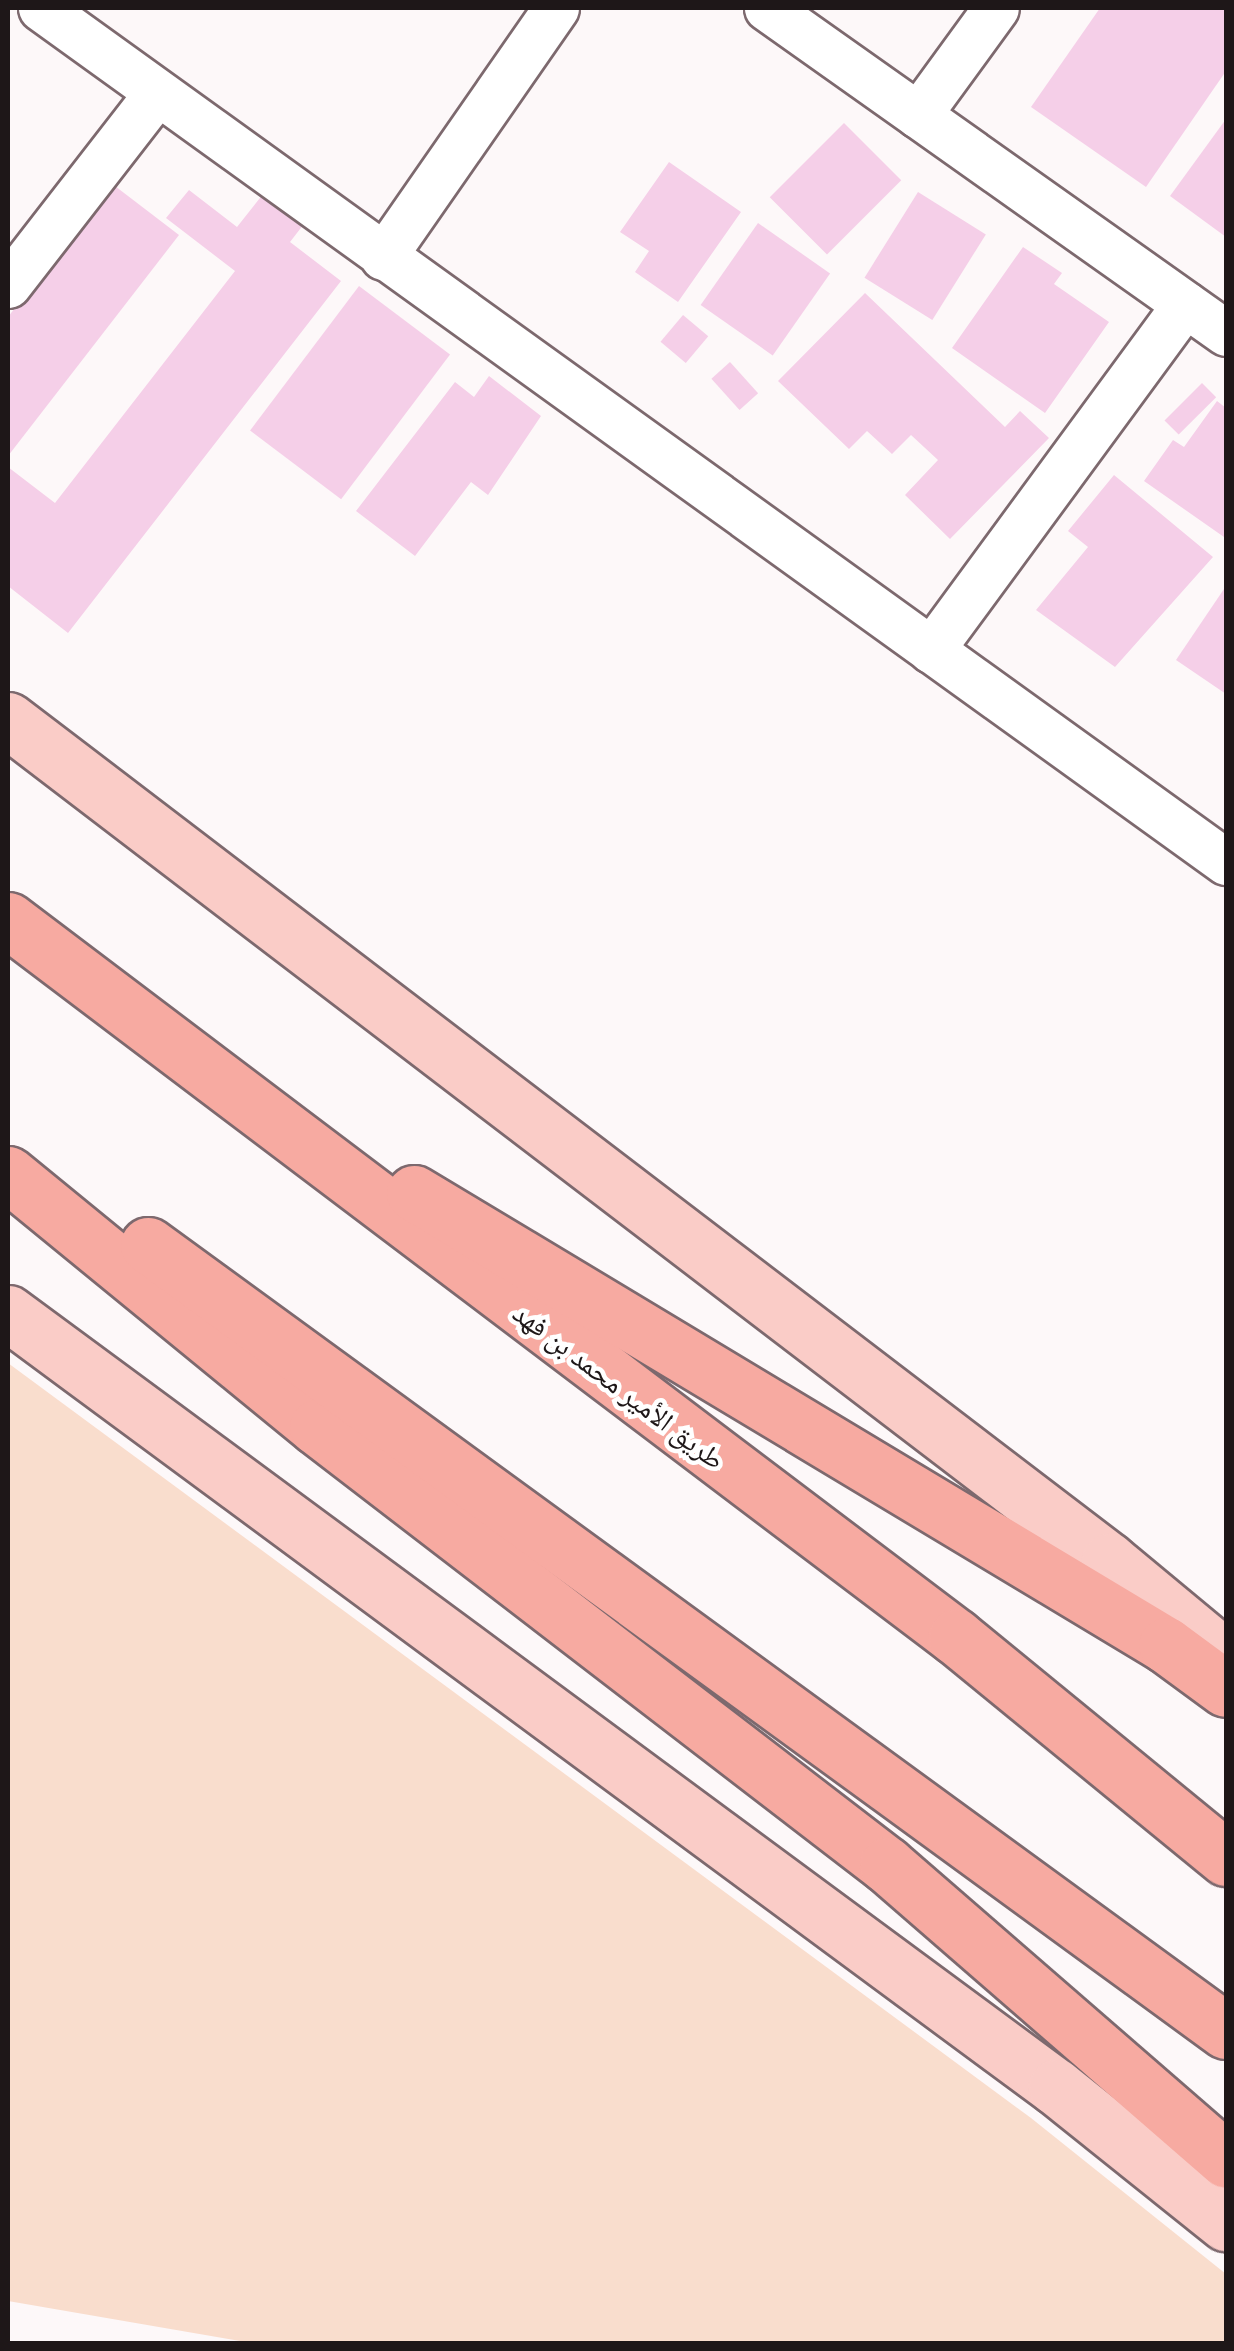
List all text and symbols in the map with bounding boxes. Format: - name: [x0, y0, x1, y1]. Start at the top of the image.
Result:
- street label: طريق الأمير محمد بن فهد: [507, 1296, 731, 1476]

